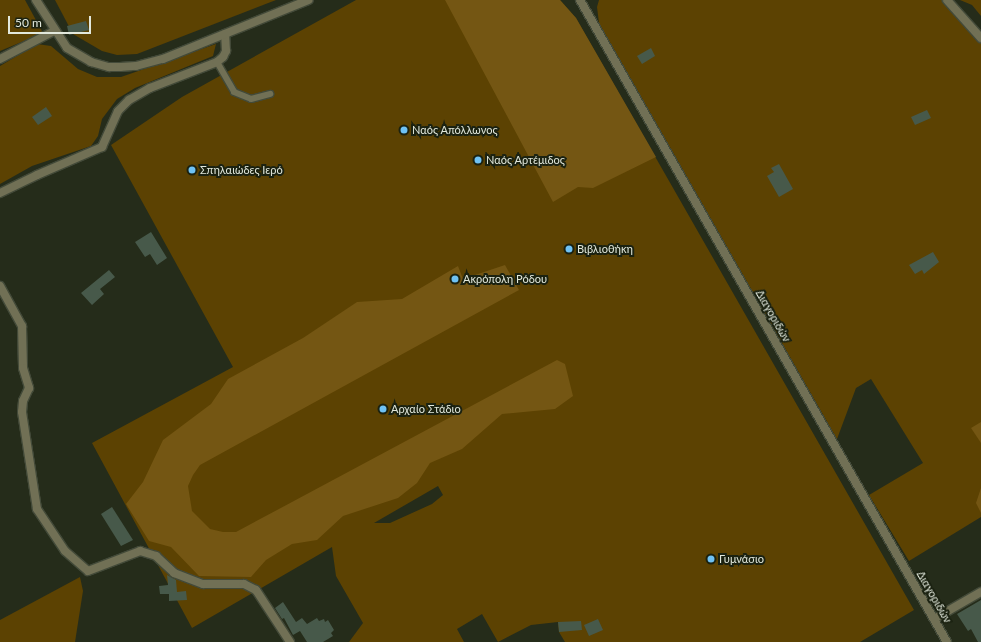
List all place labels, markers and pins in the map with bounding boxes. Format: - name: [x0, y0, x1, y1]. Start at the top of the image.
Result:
- place label: Ναός Απόλλωνος: [412, 123, 498, 137]
- marker: Ναός Απόλλωνος: [399, 125, 409, 135]
- place label: Ναός Αρτέμιδος: [486, 153, 565, 167]
- marker: Ναός Αρτέμιδος: [473, 155, 483, 165]
- place label: Σπηλαιώδες Ιερό: [200, 163, 283, 177]
- marker: Σπηλαιώδες Ιερό: [187, 165, 197, 175]
- place label: Βιβλιοθήκη: [577, 242, 633, 256]
- marker: Βιβλιοθήκη: [564, 244, 574, 254]
- place label: Ακρόπολη Ρόδου: [463, 272, 547, 286]
- marker: Ακρόπολη Ρόδου: [450, 274, 460, 284]
- place label: Αρχαίο Στάδιο: [391, 402, 461, 416]
- marker: Αρχαίο Στάδιο: [378, 404, 388, 414]
- place label: Γυμνάσιο: [719, 552, 764, 566]
- marker: Γυμνάσιο: [706, 554, 716, 564]

